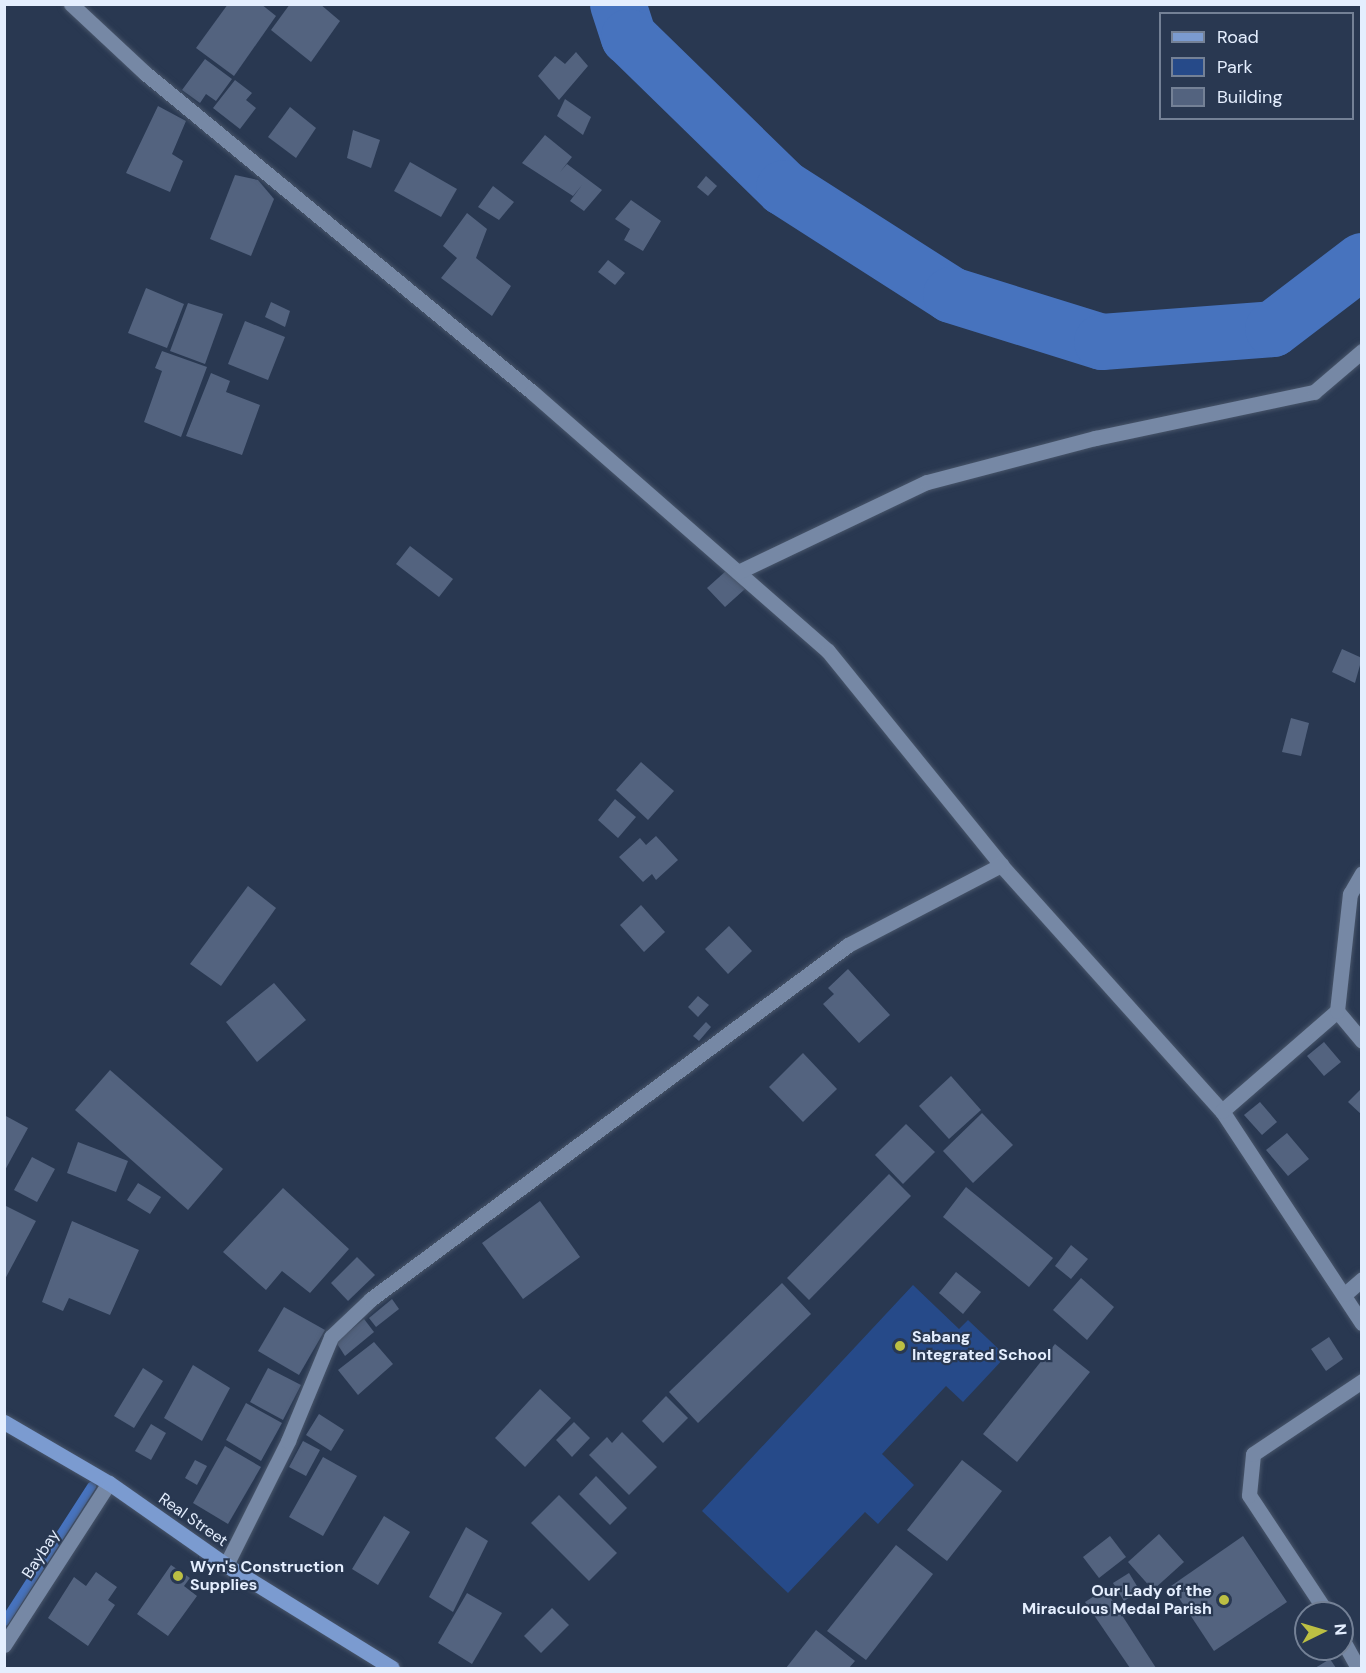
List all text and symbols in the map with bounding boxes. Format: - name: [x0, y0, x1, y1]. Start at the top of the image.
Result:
- legend: [1159, 12, 1354, 120]
- text: Road: [1217, 25, 1259, 49]
- text: Park: [1217, 55, 1253, 79]
- text: Building: [1217, 85, 1282, 109]
- place label: Sabang Integrated School: [912, 1327, 1051, 1365]
- marker: Sabang Integrated School: [893, 1339, 907, 1353]
- street label: Real Street: [155, 1489, 231, 1551]
- street label: Baybay: [18, 1526, 64, 1582]
- place label: Wyn's Construction Supplies: [190, 1557, 344, 1595]
- marker: Wyn's Construction Supplies: [171, 1569, 185, 1583]
- place label: Our Lady of the Miraculous Medal Parish: [1022, 1581, 1212, 1619]
- marker: Our Lady of the Miraculous Medal Parish: [1217, 1593, 1231, 1607]
- north arrow: [1294, 1601, 1354, 1661]
- text: N: [1329, 1623, 1351, 1636]

